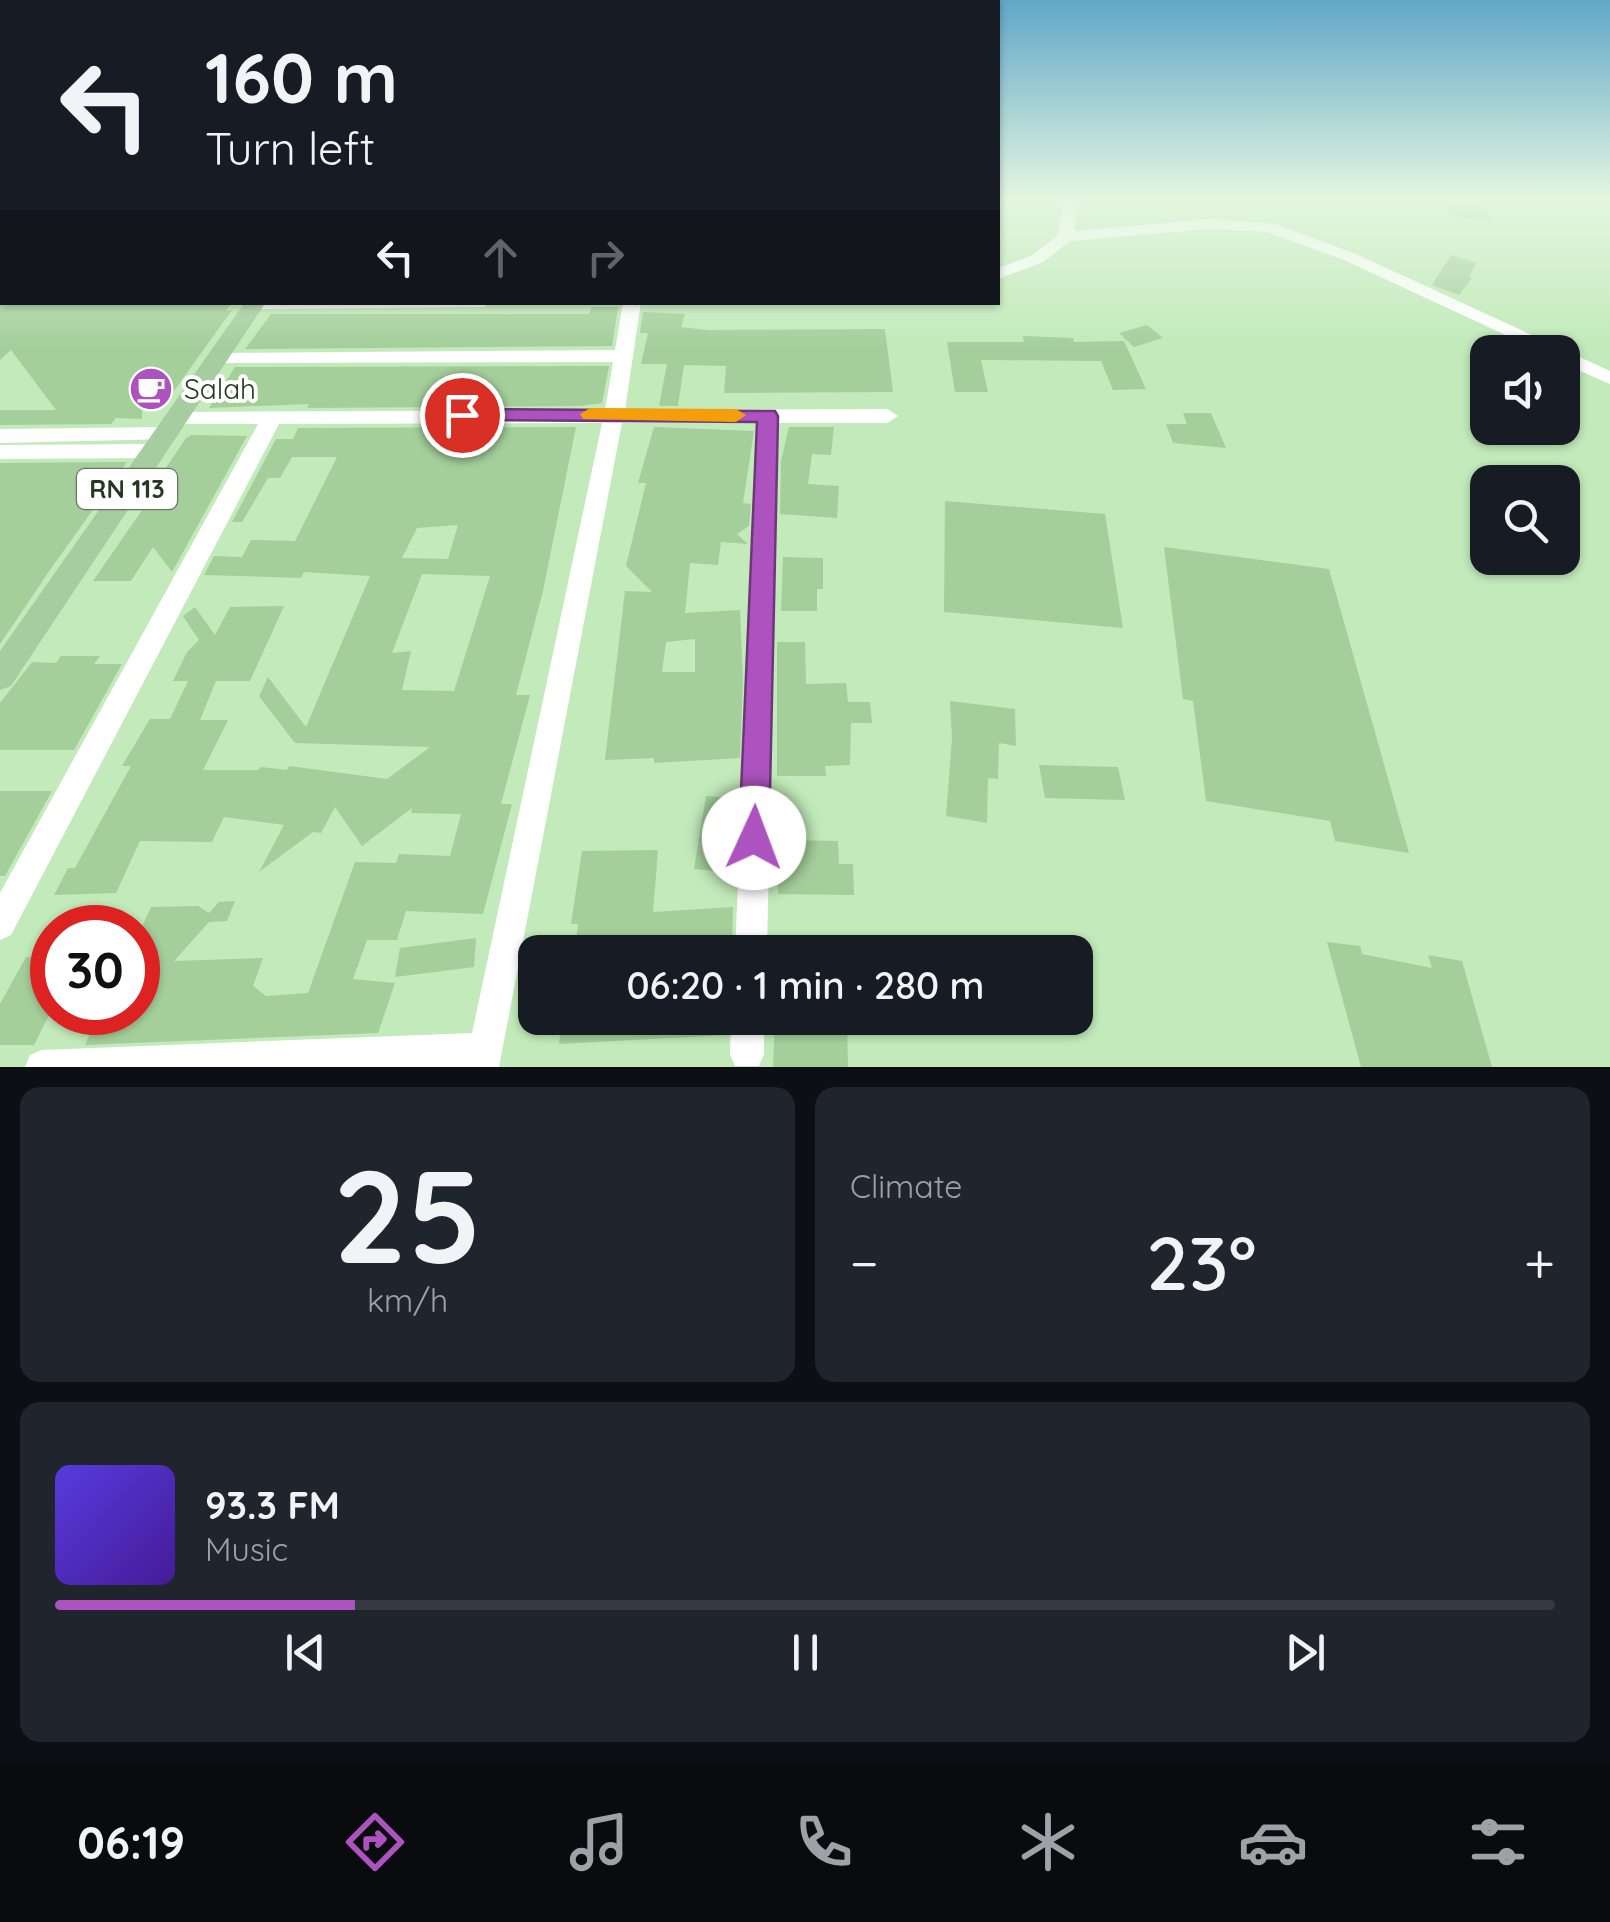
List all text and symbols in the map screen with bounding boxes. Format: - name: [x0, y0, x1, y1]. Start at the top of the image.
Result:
- text: 160 m: [205, 33, 398, 121]
- icon: left: [40, 40, 170, 170]
- text: Turn left: [205, 120, 375, 176]
- icon: left: [368, 230, 423, 285]
- icon: ahead: [473, 230, 528, 285]
- icon: right: [578, 230, 633, 285]
- map controls: [1470, 335, 1580, 575]
- button: sound: [1470, 335, 1580, 445]
- cafe icon: Salah: [128, 366, 174, 412]
- place label: Salah: [184, 371, 256, 406]
- pin: [420, 373, 505, 458]
- icon: arrive: [435, 388, 490, 443]
- button: search: [1470, 465, 1580, 575]
- road number: RN 113: [77, 469, 177, 509]
- position arrow: [702, 786, 806, 890]
- speed limit sign: 30: [30, 905, 160, 1035]
- text: 06:20 · 1 min · 280 m: [626, 961, 985, 1009]
- text: 25: [333, 1133, 482, 1296]
- text: Climate: [850, 1166, 962, 1206]
- text: 23°: [1146, 1215, 1256, 1309]
- text: −: [850, 1228, 879, 1297]
- text: +: [1524, 1228, 1555, 1297]
- text: km/h: [367, 1280, 448, 1320]
- text: 93.3 FM: [205, 1481, 340, 1529]
- text: Music: [205, 1529, 288, 1569]
- icon: previous: [278, 1625, 333, 1680]
- icon: pause: [778, 1625, 833, 1680]
- icon: next: [1278, 1625, 1333, 1680]
- icon: directions: [340, 1807, 410, 1877]
- icon: music: [564, 1807, 634, 1877]
- icon: phone: [789, 1807, 859, 1877]
- icon: climate: [1013, 1807, 1083, 1877]
- icon: car: [1238, 1807, 1308, 1877]
- icon: filters: [1463, 1807, 1533, 1877]
- text: 06:19: [77, 1814, 185, 1870]

